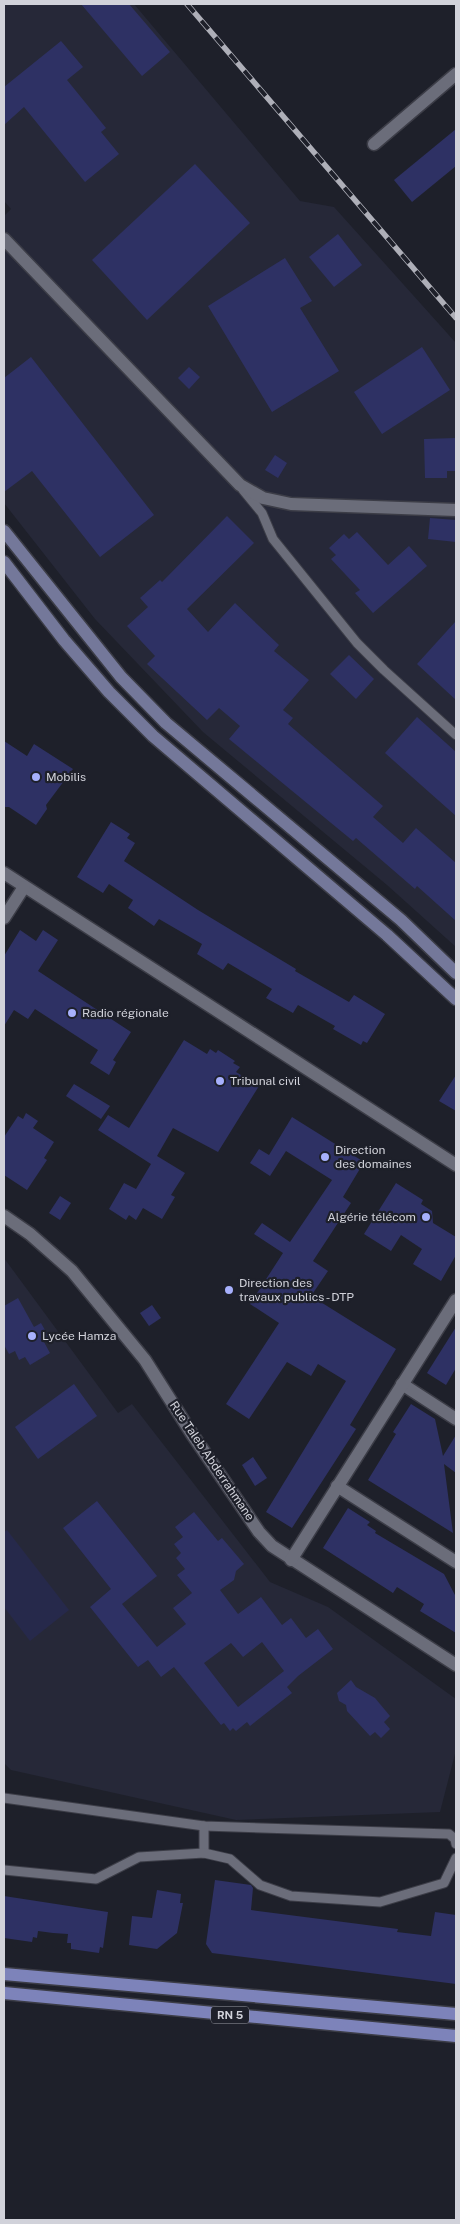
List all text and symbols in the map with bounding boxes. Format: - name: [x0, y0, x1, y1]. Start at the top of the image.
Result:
- place label: Mobilis: [46, 770, 86, 784]
- marker: Mobilis: [30, 771, 42, 783]
- place label: Radio régionale: [82, 1006, 169, 1020]
- marker: Radio régionale: [66, 1007, 78, 1019]
- place label: Tribunal civil: [230, 1074, 301, 1088]
- marker: Tribunal civil: [214, 1075, 226, 1087]
- place label: Direction des domaines: [335, 1143, 411, 1171]
- marker: Direction des domaines: [319, 1151, 331, 1163]
- place label: Algérie télécom: [327, 1210, 416, 1224]
- marker: Algérie télécom: [420, 1211, 432, 1223]
- place label: Direction des travaux publics - DTP: [239, 1276, 354, 1304]
- marker: Direction des travaux publics - DTP: [223, 1284, 235, 1296]
- place label: Lycée Hamza: [42, 1329, 116, 1343]
- marker: Lycée Hamza: [26, 1330, 38, 1342]
- street label: Rue Taleb Abderrahmane: [167, 1399, 257, 1523]
- road number: RN 5: [211, 2006, 249, 2024]

